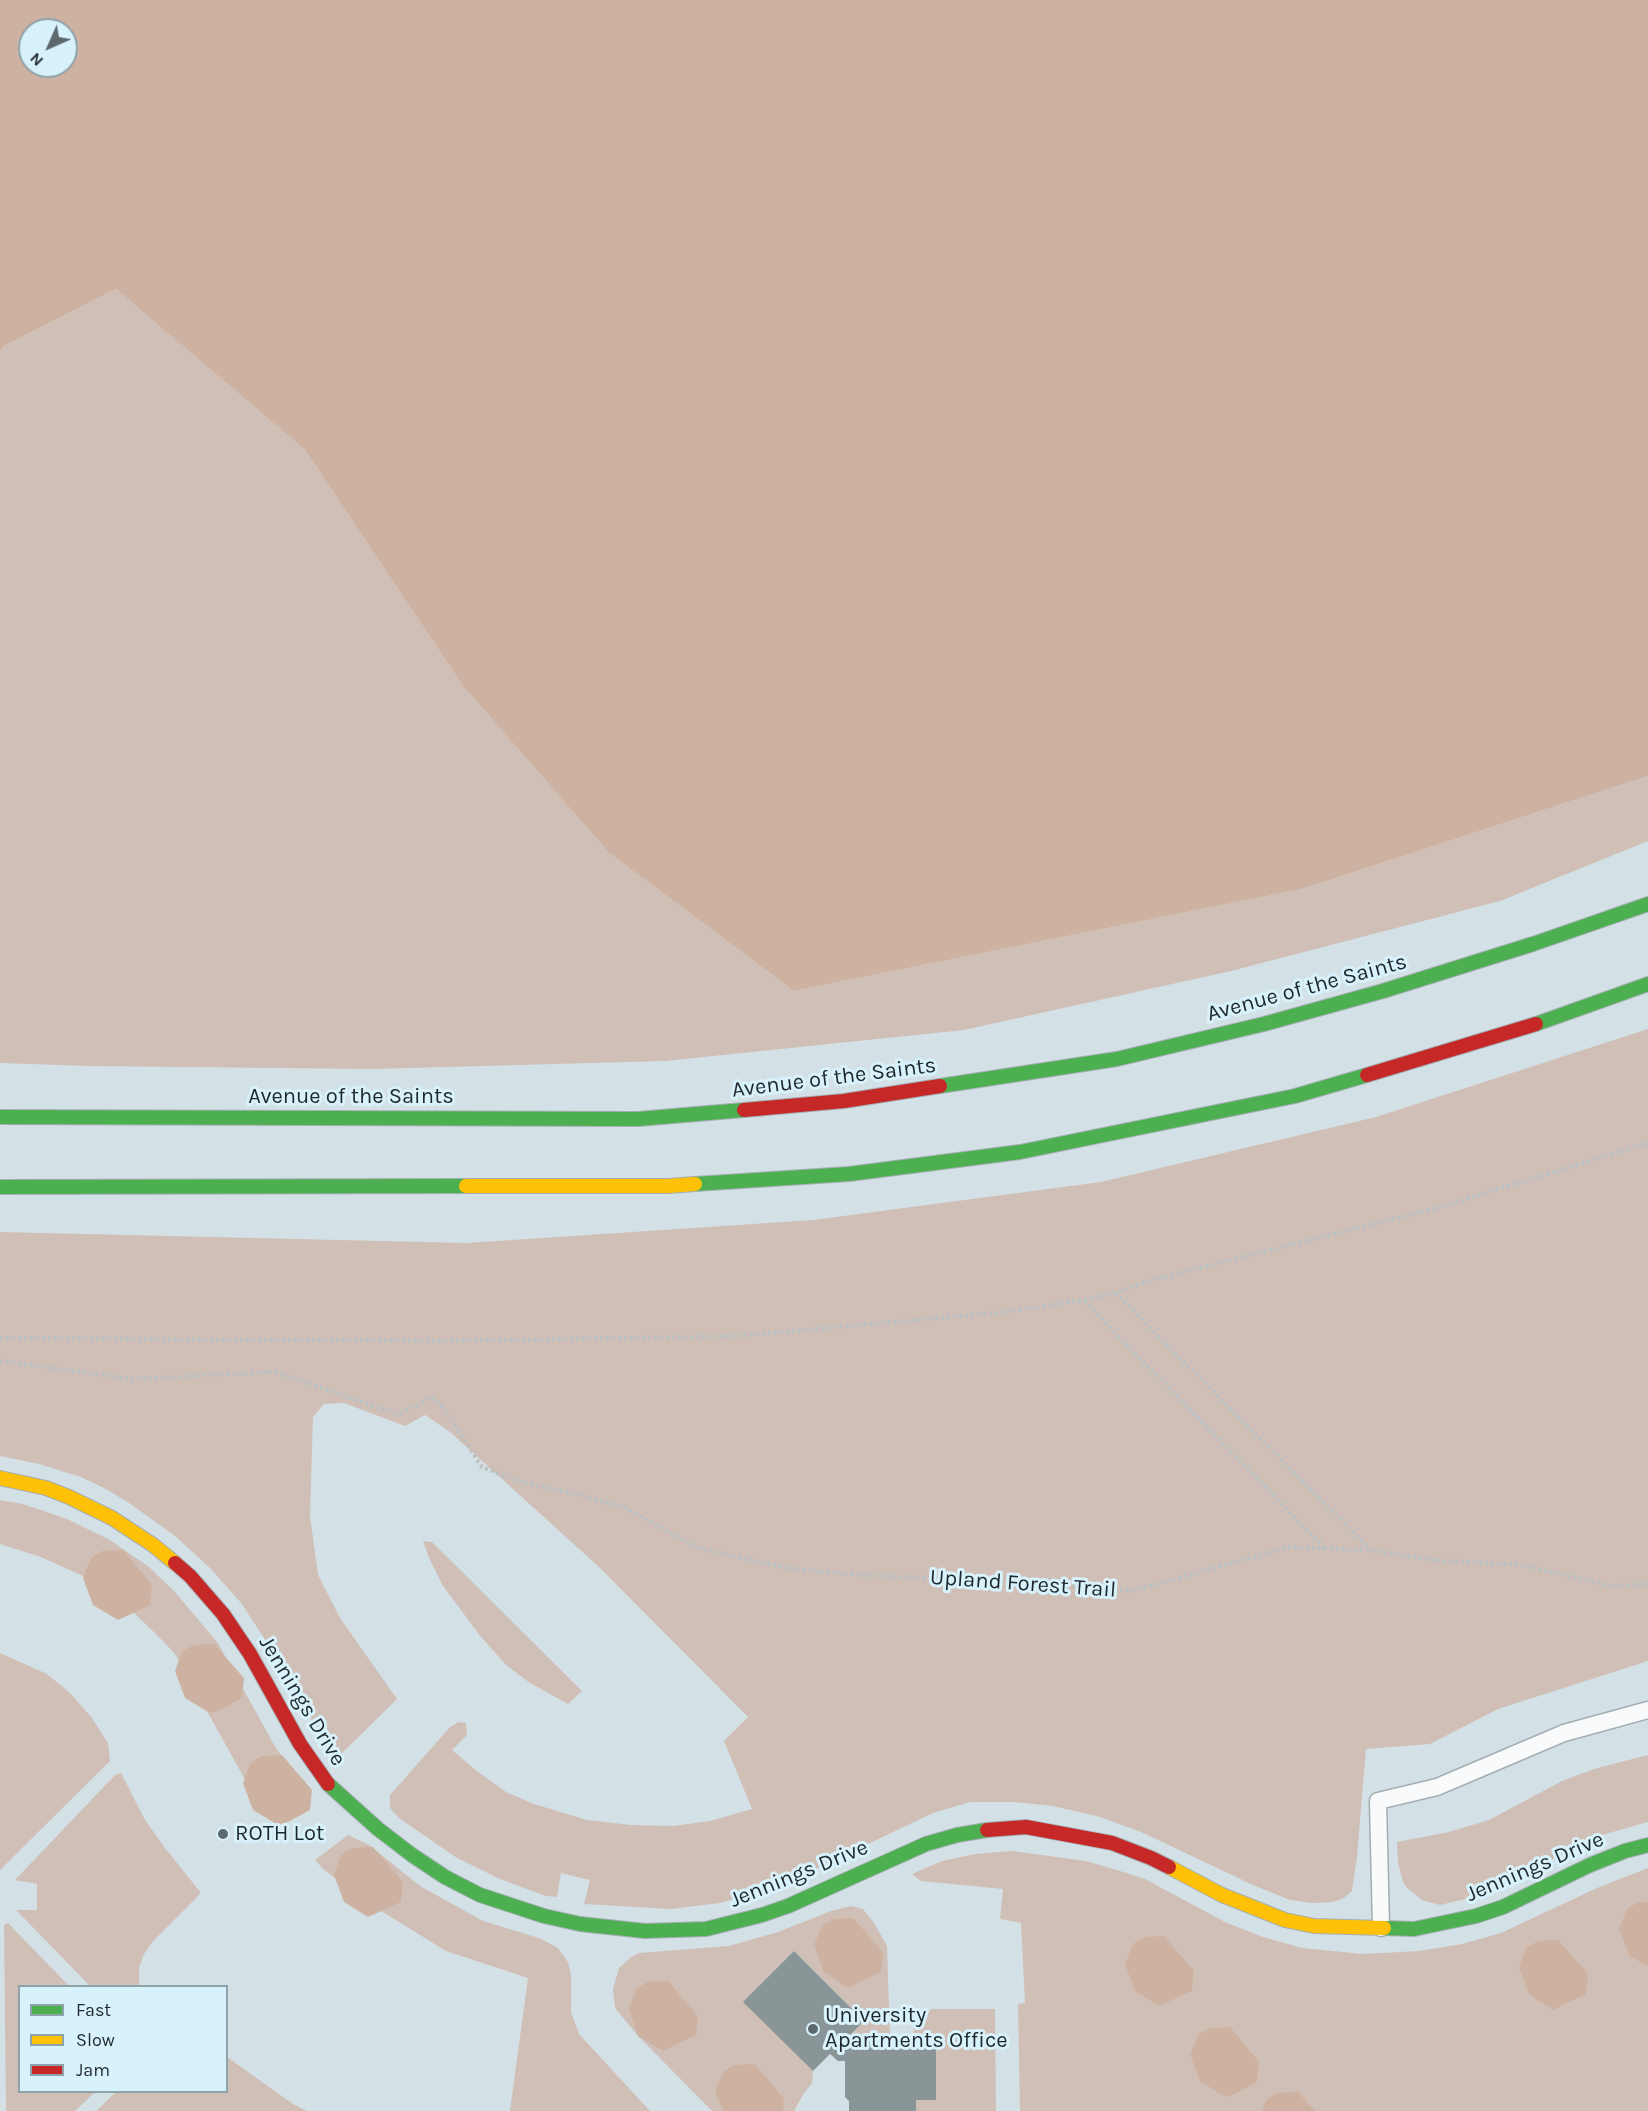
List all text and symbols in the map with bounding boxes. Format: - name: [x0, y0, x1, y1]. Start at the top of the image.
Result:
- north arrow: [18, 18, 78, 78]
- text: N: [26, 49, 47, 70]
- street label: Avenue of the Saints: [1204, 949, 1410, 1027]
- street label: Avenue of the Saints: [730, 1052, 938, 1104]
- street label: Avenue of the Saints: [248, 1084, 454, 1110]
- street label: Upland Forest Trail: [929, 1564, 1117, 1604]
- street label: Jennings Drive: [253, 1631, 351, 1771]
- place label: ROTH Lot: [235, 1821, 324, 1847]
- street label: Jennings Drive: [1462, 1826, 1608, 1908]
- marker: ROTH Lot: [216, 1827, 230, 1841]
- street label: Jennings Drive: [726, 1834, 872, 1914]
- legend: [18, 1985, 228, 2093]
- text: Fast: [76, 1999, 111, 2021]
- place label: University Apartments Office: [825, 2003, 1008, 2054]
- marker: University Apartments Office: [806, 2022, 820, 2036]
- text: Slow: [76, 2029, 115, 2051]
- text: Jam: [76, 2059, 110, 2081]

